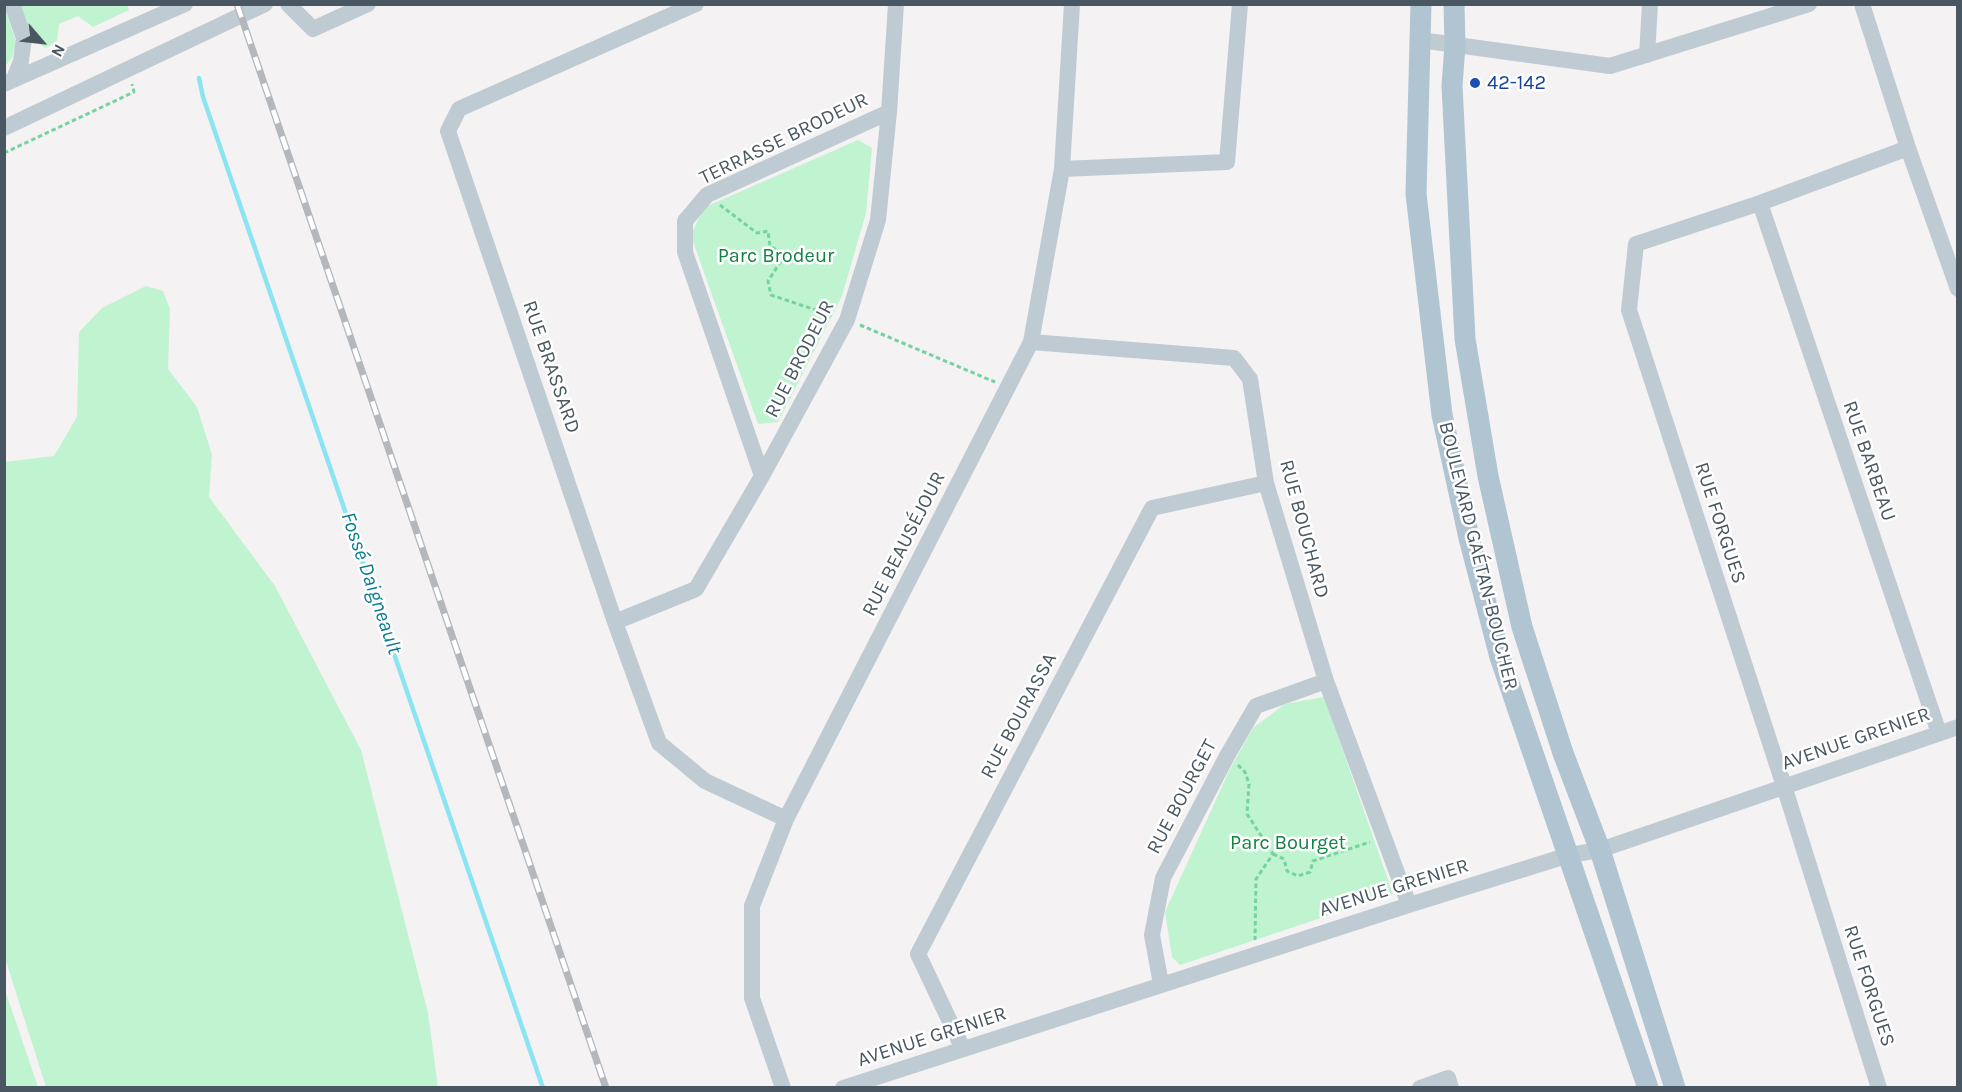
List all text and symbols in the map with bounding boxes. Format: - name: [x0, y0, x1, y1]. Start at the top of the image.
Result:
- north arrow: [12, 12, 72, 72]
- text: N: [47, 41, 69, 60]
- place label: 42-142: [1487, 71, 1546, 95]
- marker: 42-142: [1468, 76, 1482, 90]
- street label: TERRASSE BRODEUR: [696, 88, 872, 190]
- park label: Parc Brodeur: [718, 244, 834, 268]
- street label: RUE BRODEUR: [760, 296, 840, 422]
- street label: RUE BRASSARD: [517, 298, 585, 436]
- street label: RUE BARBEAU: [1837, 398, 1901, 524]
- street label: BOULEVARD GAÉTAN-BOUCHER: [1433, 419, 1523, 693]
- street label: RUE BOUCHARD: [1274, 457, 1334, 601]
- street label: RUE FORGUES: [1689, 459, 1751, 587]
- street label: RUE BEAUSÉJOUR: [857, 468, 951, 620]
- water label: Fossé Daigneault: [335, 509, 407, 657]
- street label: RUE BOURASSA: [976, 649, 1062, 783]
- street label: AVENUE GRENIER: [1779, 702, 1933, 776]
- street label: RUE BOURGET: [1142, 736, 1222, 858]
- park label: Parc Bourget: [1230, 831, 1346, 855]
- street label: AVENUE GRENIER: [1316, 854, 1472, 922]
- street label: RUE FORGUES: [1838, 922, 1900, 1050]
- street label: AVENUE GRENIER: [854, 1002, 1010, 1072]

